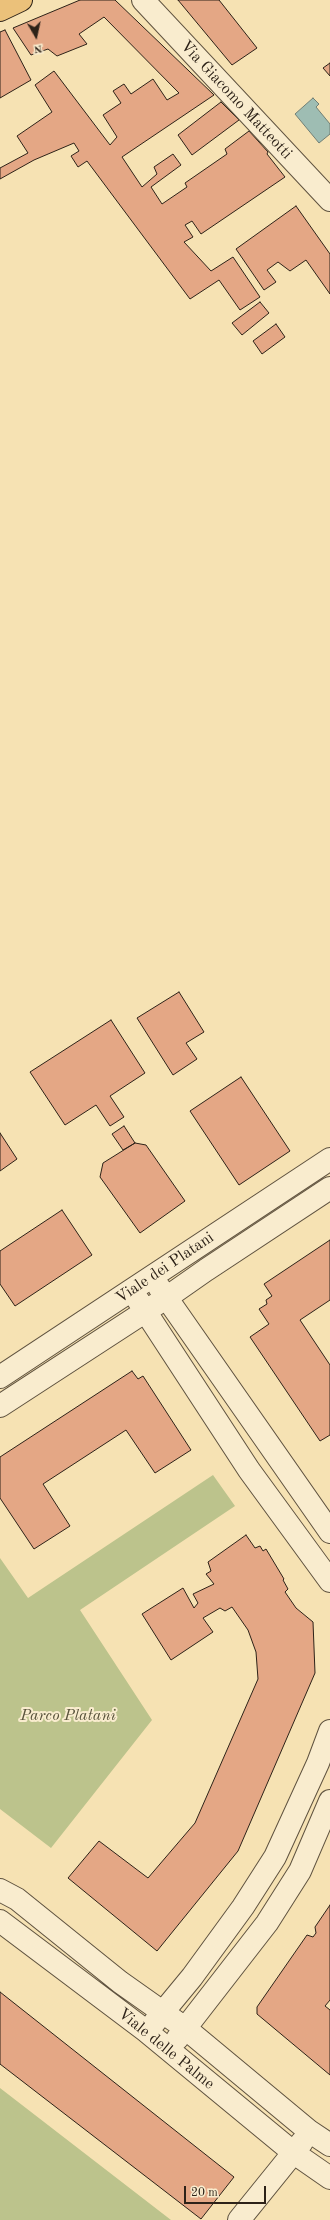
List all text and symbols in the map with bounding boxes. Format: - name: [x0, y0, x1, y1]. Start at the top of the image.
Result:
- north arrow: [16, 16, 56, 56]
- street label: Via Giacomo Matteotti: [176, 37, 296, 163]
- text: N: [33, 42, 43, 54]
- street label: Viale dei Platani: [112, 1228, 218, 1308]
- park label: Parco Platani: [20, 1706, 116, 1726]
- street label: Viale delle Palme: [114, 2004, 218, 2094]
- scale bar: [186, 2178, 268, 2204]
- text: 20 m: [191, 2187, 218, 2199]

